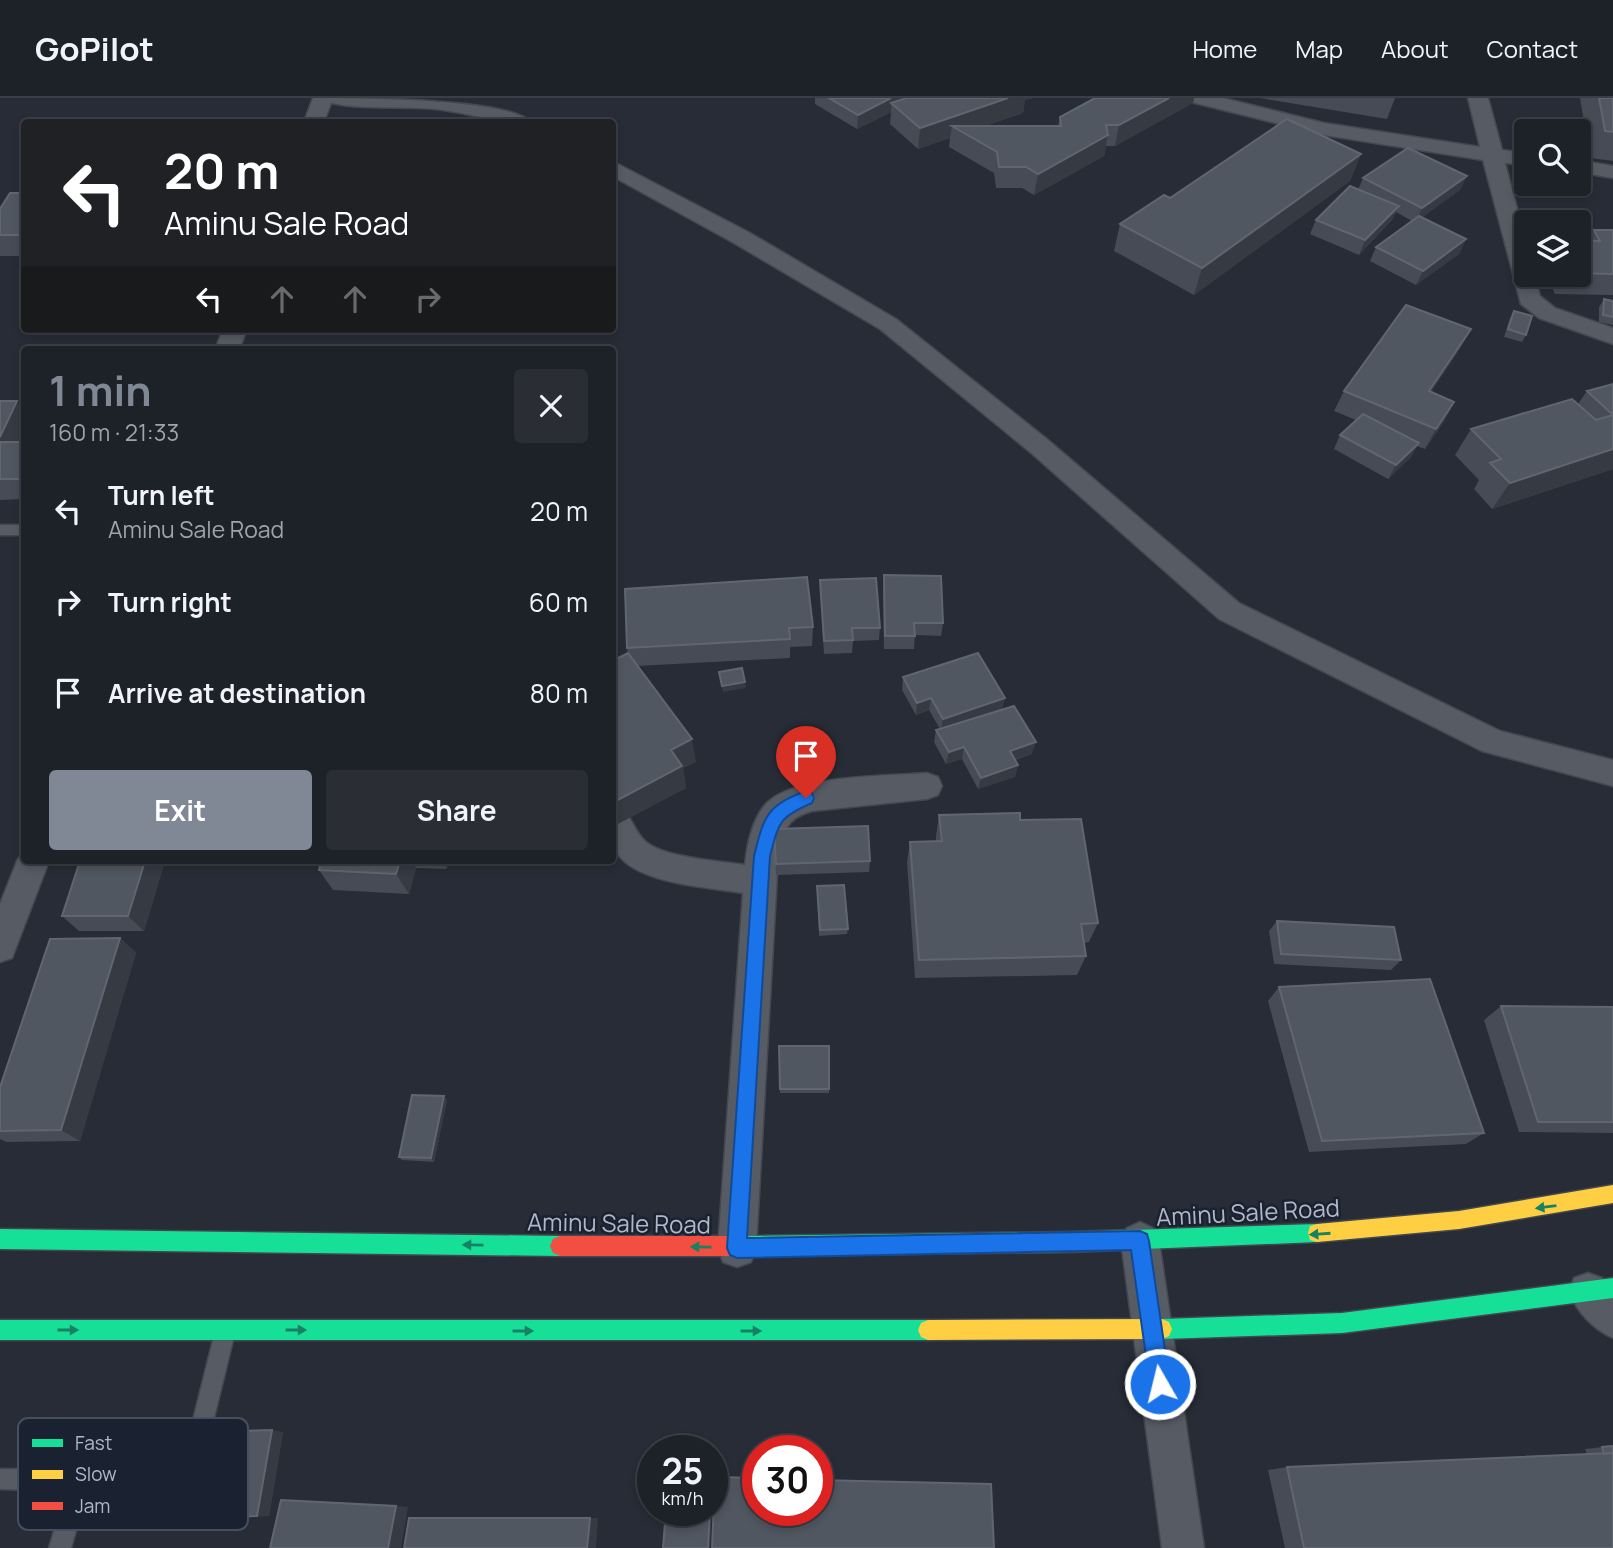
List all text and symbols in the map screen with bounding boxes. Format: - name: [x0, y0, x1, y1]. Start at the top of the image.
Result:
- text: GoPilot: [35, 26, 154, 71]
- text: Home: [1192, 32, 1257, 65]
- text: Map: [1295, 32, 1343, 65]
- text: About: [1381, 32, 1449, 65]
- text: Contact: [1487, 32, 1578, 65]
- map controls: [1514, 119, 1591, 287]
- button: search: [1514, 119, 1591, 196]
- text: 20 m: [164, 137, 279, 204]
- icon: left: [49, 147, 140, 238]
- text: Aminu Sale Road: [164, 201, 409, 245]
- button: layers: [1514, 210, 1591, 287]
- icon: left: [190, 280, 228, 318]
- icon: ahead: [263, 280, 301, 318]
- icon: ahead: [336, 280, 374, 318]
- icon: right: [409, 280, 447, 318]
- text: 1 min: [49, 361, 152, 419]
- button: close: [514, 369, 588, 443]
- text: 160 m · 21:33: [49, 416, 179, 448]
- text: Turn left: [108, 477, 215, 513]
- icon: left: [49, 492, 87, 530]
- text: 20 m: [530, 493, 588, 529]
- text: Aminu Sale Road: [108, 513, 284, 545]
- icon: right: [49, 583, 87, 621]
- text: Turn right: [108, 584, 232, 620]
- text: 60 m: [529, 584, 588, 620]
- icon: arrive: [49, 674, 87, 712]
- text: Arrive at destination: [108, 675, 366, 711]
- text: 80 m: [530, 675, 588, 711]
- pin: [776, 726, 836, 798]
- icon: arrive: [787, 737, 825, 775]
- button: Exit: [49, 770, 312, 850]
- button: Share: [326, 770, 588, 850]
- street label: Aminu Sale Road: [1155, 1190, 1341, 1233]
- one-way arrow: [1535, 1202, 1557, 1213]
- street label: Aminu Sale Road: [527, 1204, 711, 1241]
- one-way arrow: [1309, 1229, 1331, 1240]
- one-way arrow: [462, 1239, 484, 1251]
- one-way arrow: [690, 1242, 712, 1253]
- one-way arrow: [57, 1324, 79, 1336]
- one-way arrow: [285, 1324, 307, 1336]
- one-way arrow: [512, 1325, 534, 1337]
- one-way arrow: [740, 1325, 762, 1337]
- position arrow: [1123, 1347, 1197, 1421]
- legend: [18, 1418, 248, 1530]
- text: Fast: [75, 1430, 112, 1456]
- speed limit sign: 30: [742, 1435, 833, 1526]
- text: 25: [662, 1447, 703, 1495]
- text: Slow: [75, 1461, 117, 1487]
- text: km/h: [662, 1486, 703, 1510]
- text: Jam: [75, 1493, 110, 1519]

